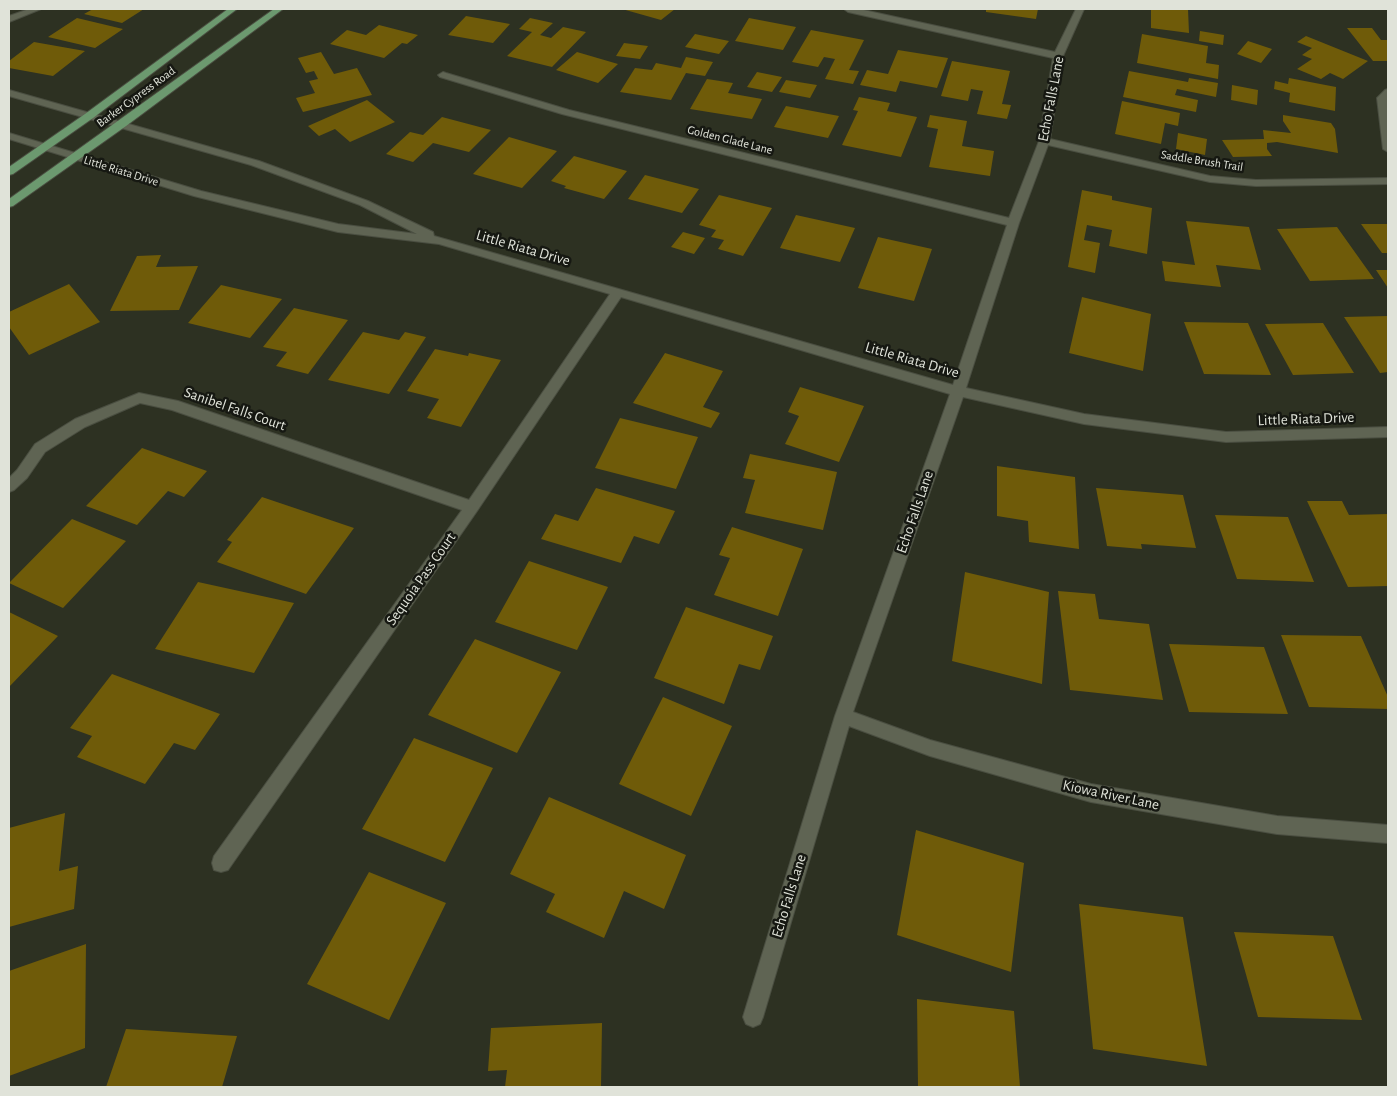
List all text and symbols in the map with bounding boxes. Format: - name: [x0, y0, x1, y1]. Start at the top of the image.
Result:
- street label: Echo Falls Lane: [1034, 55, 1068, 143]
- street label: Barker Cypress Road: [94, 64, 178, 130]
- street label: Golden Glade Lane: [686, 122, 774, 158]
- street label: Saddle Brush Trail: [1160, 147, 1244, 175]
- street label: Little Riata Drive: [82, 153, 160, 189]
- street label: Little Riata Drive: [474, 226, 572, 270]
- street label: Little Riata Drive: [863, 338, 961, 382]
- street label: Sanibel Falls Court: [182, 383, 288, 435]
- street label: Little Riata Drive: [1257, 408, 1355, 430]
- street label: Echo Falls Lane: [892, 468, 938, 556]
- street label: Sequoia Pass Court: [382, 529, 460, 629]
- street label: Kiowa River Lane: [1061, 776, 1161, 814]
- street label: Echo Falls Lane: [768, 852, 810, 940]

